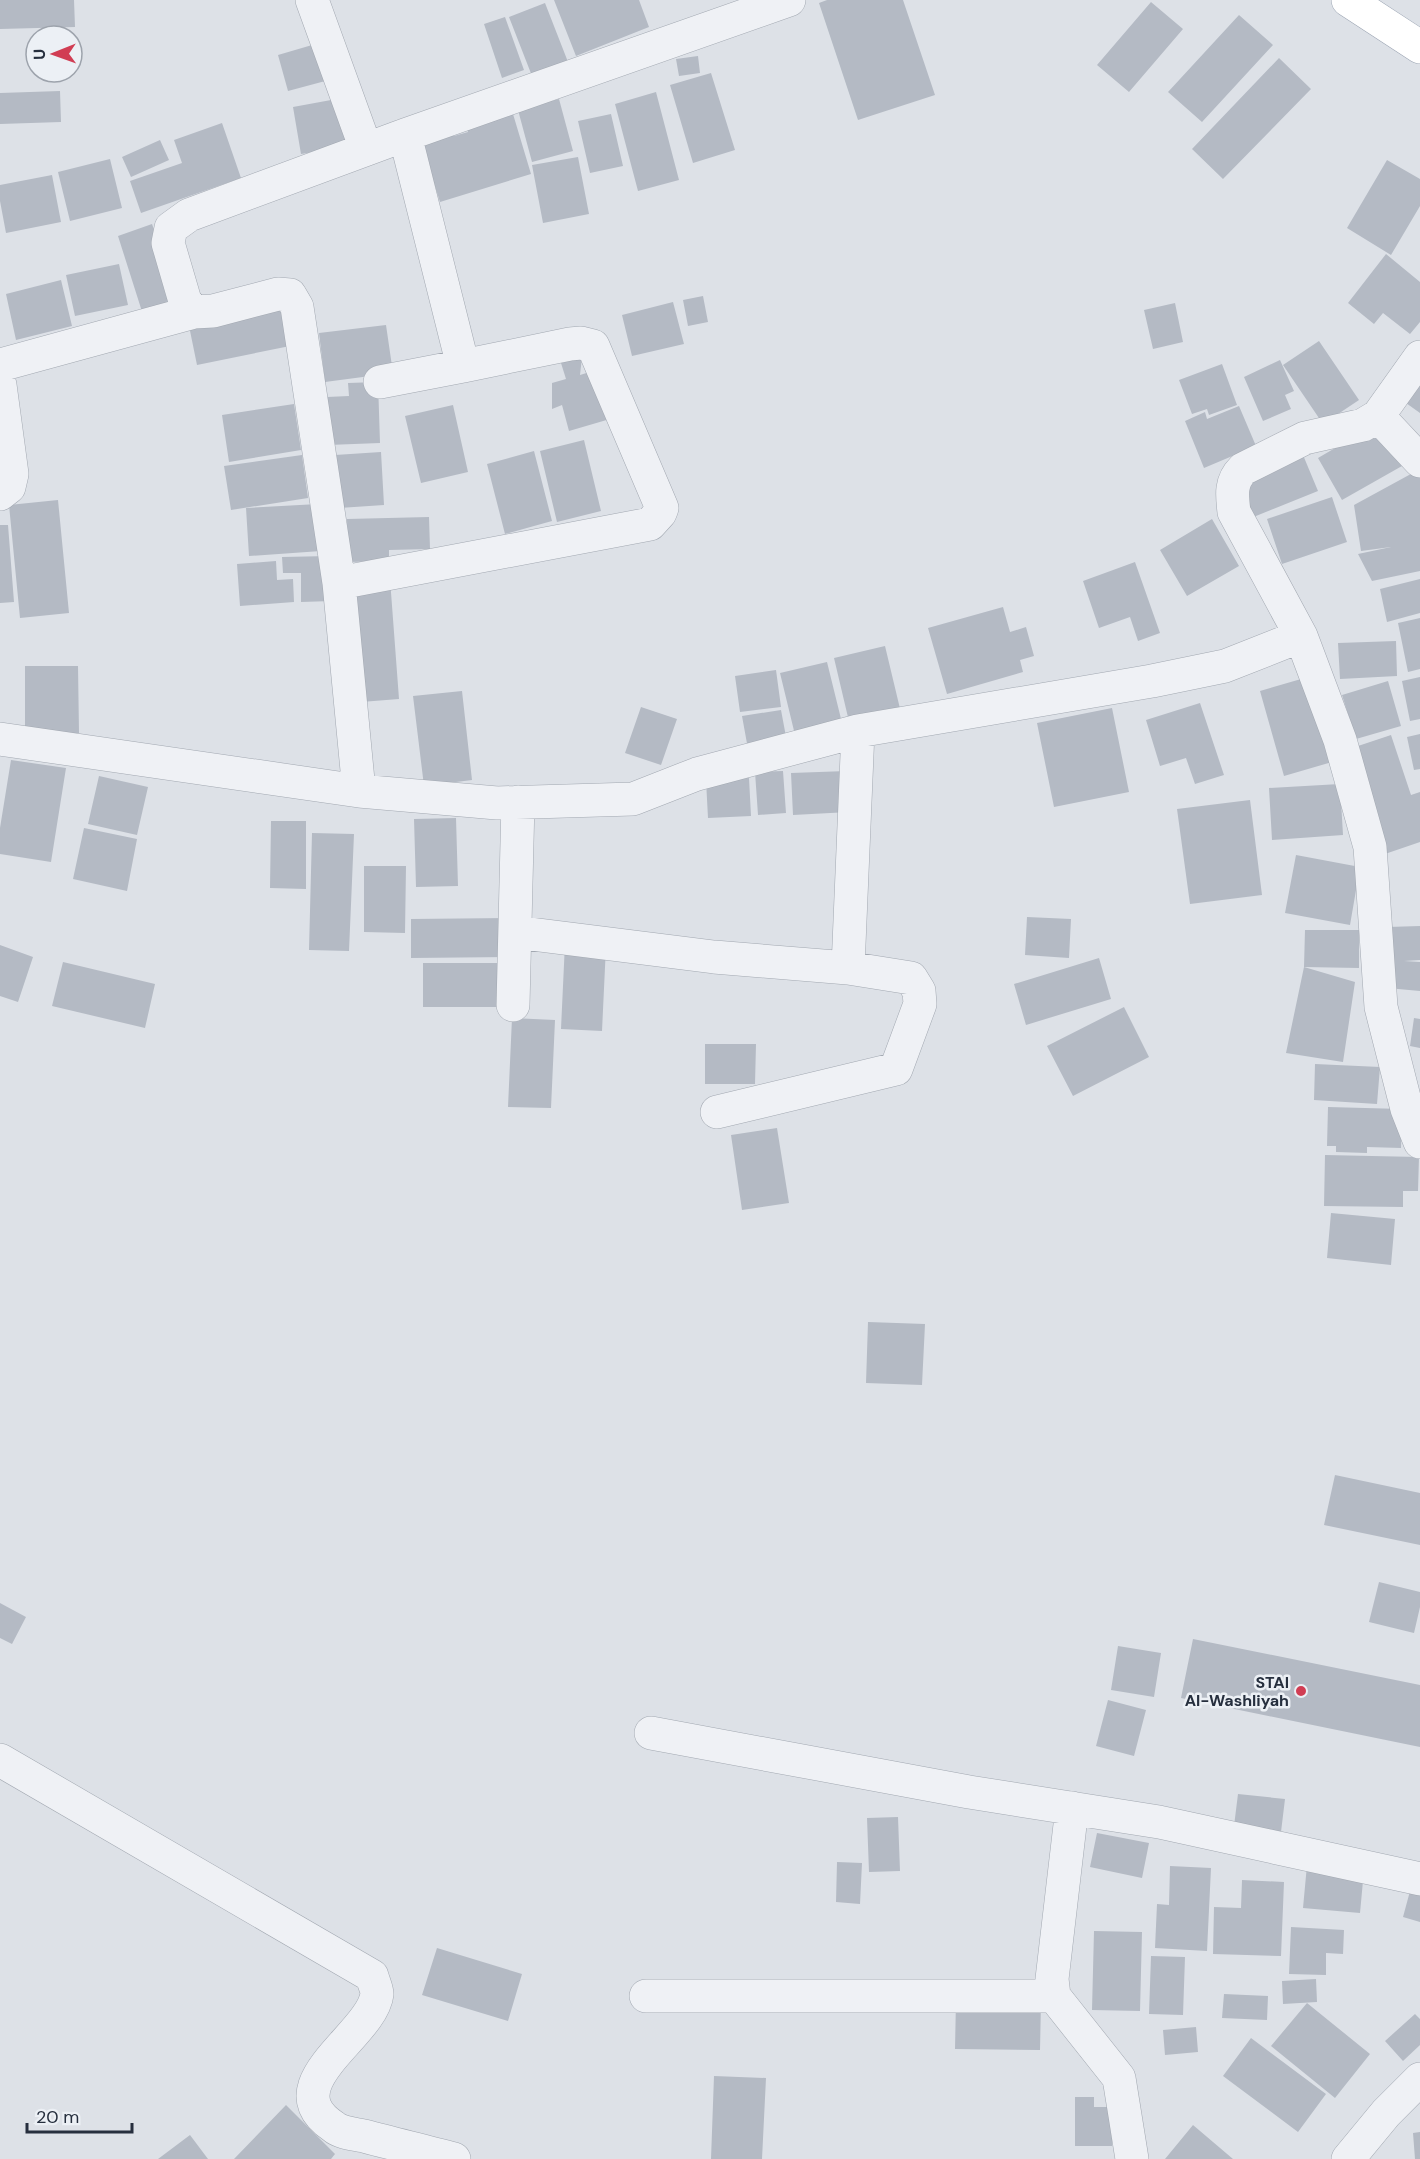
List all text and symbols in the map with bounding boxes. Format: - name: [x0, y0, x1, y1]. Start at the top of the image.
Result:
- north arrow: [24, 24, 84, 84]
- text: U: [29, 49, 50, 60]
- place label: STAI Al-Washliyah: [1185, 1672, 1289, 1711]
- marker: STAI Al-Washliyah: [1294, 1684, 1308, 1698]
- scale bar: [27, 2096, 132, 2134]
- text: 20 m: [36, 2105, 79, 2129]

